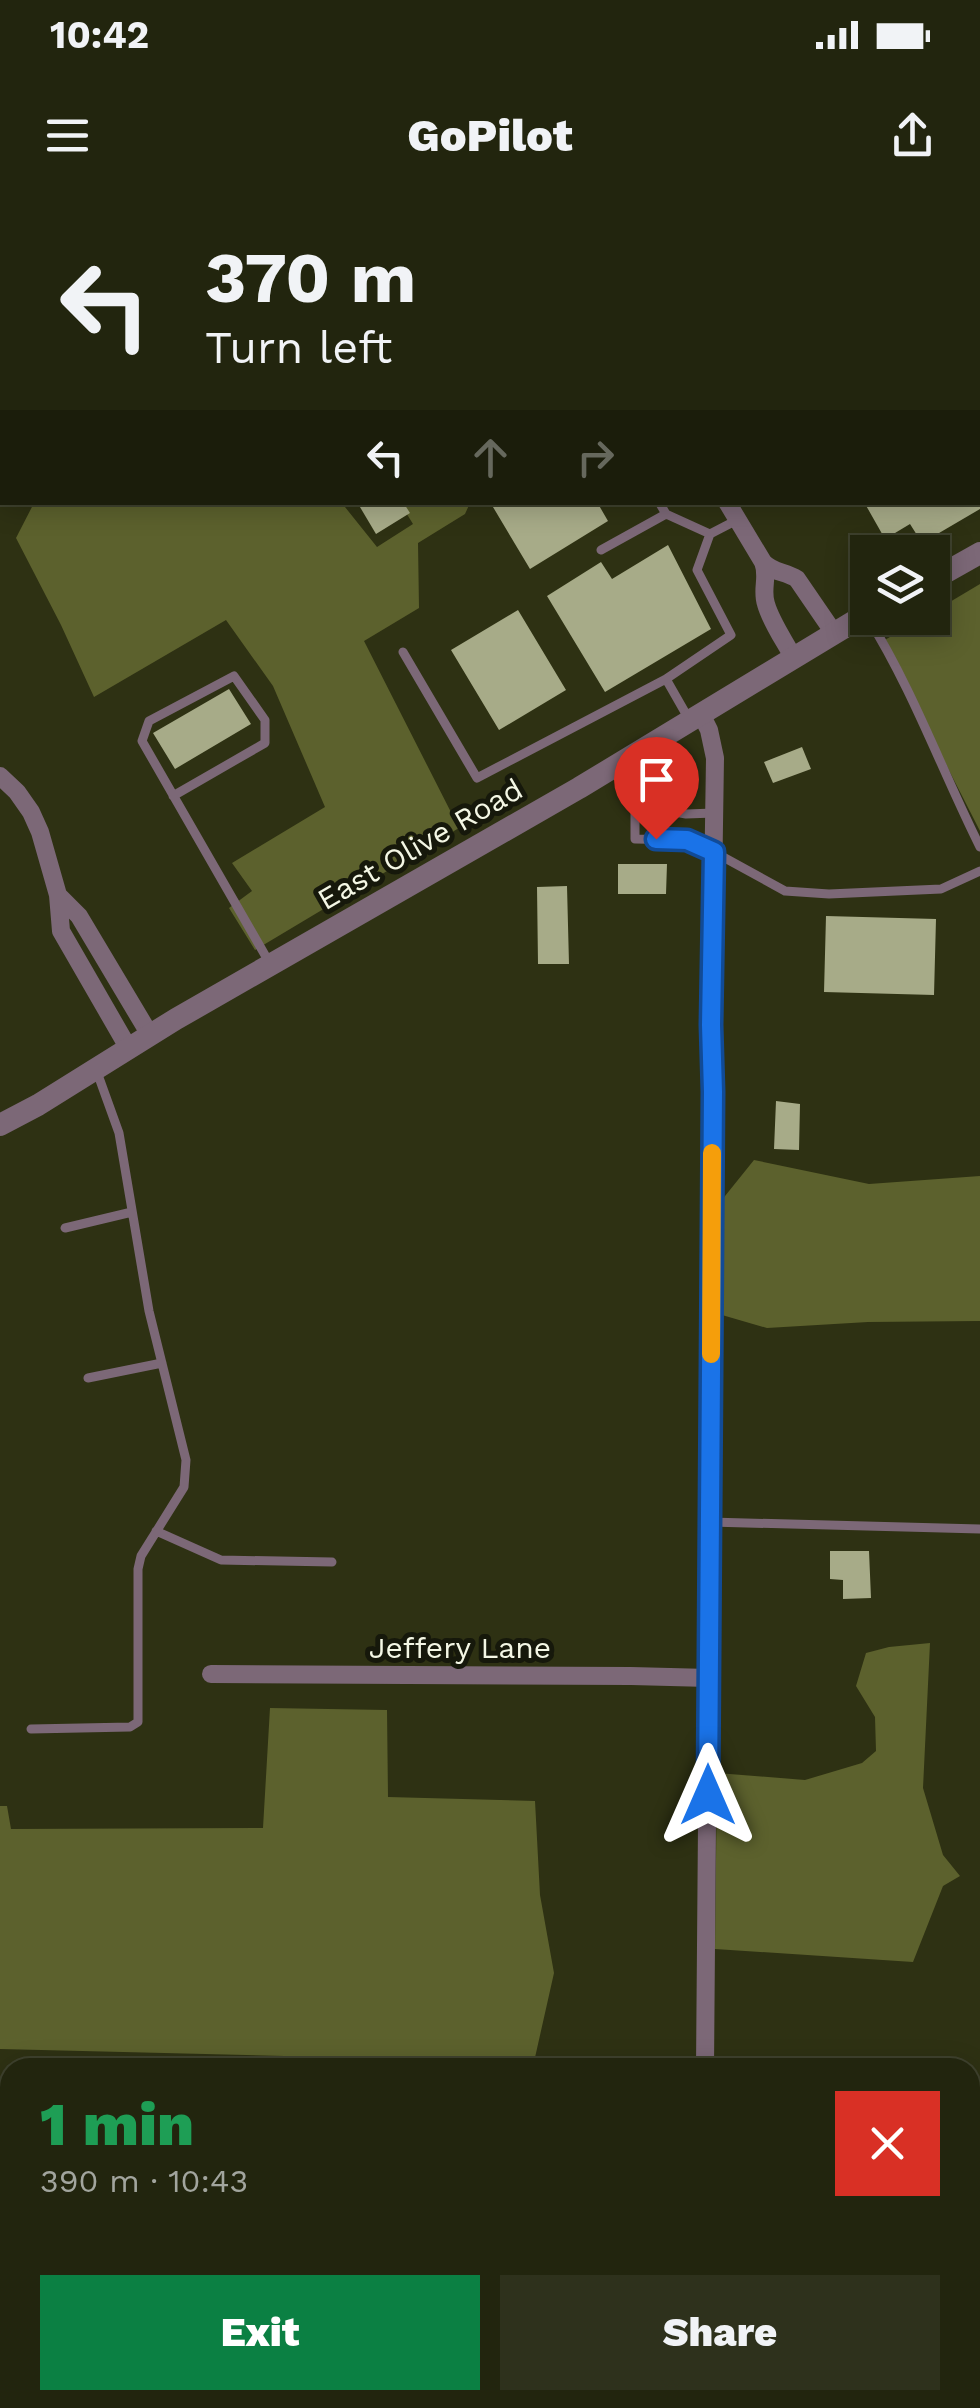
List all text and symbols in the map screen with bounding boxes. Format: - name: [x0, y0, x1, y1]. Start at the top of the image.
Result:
- text: 10:42: [50, 13, 149, 57]
- icon: menu: [40, 108, 95, 163]
- icon: share: [885, 108, 940, 163]
- text: GoPilot: [407, 109, 573, 162]
- text: 370 m: [205, 237, 416, 319]
- icon: left: [40, 240, 170, 370]
- text: Turn left: [205, 321, 392, 374]
- icon: left: [358, 430, 413, 485]
- icon: ahead: [463, 430, 518, 485]
- icon: right: [568, 430, 623, 485]
- map controls: [850, 535, 950, 635]
- button: layers: [850, 535, 950, 635]
- pin: [614, 737, 699, 840]
- icon: arrive: [629, 752, 684, 807]
- street label: East Olive Road: [311, 771, 529, 917]
- street label: Jeffery Lane: [369, 1630, 551, 1665]
- position arrow: [656, 1743, 760, 1847]
- text: 1 min: [40, 2089, 194, 2160]
- button: close: [835, 2091, 940, 2196]
- text: 390 m · 10:43: [40, 2162, 248, 2200]
- button: Exit: [40, 2275, 480, 2390]
- button: Share: [500, 2275, 940, 2390]

